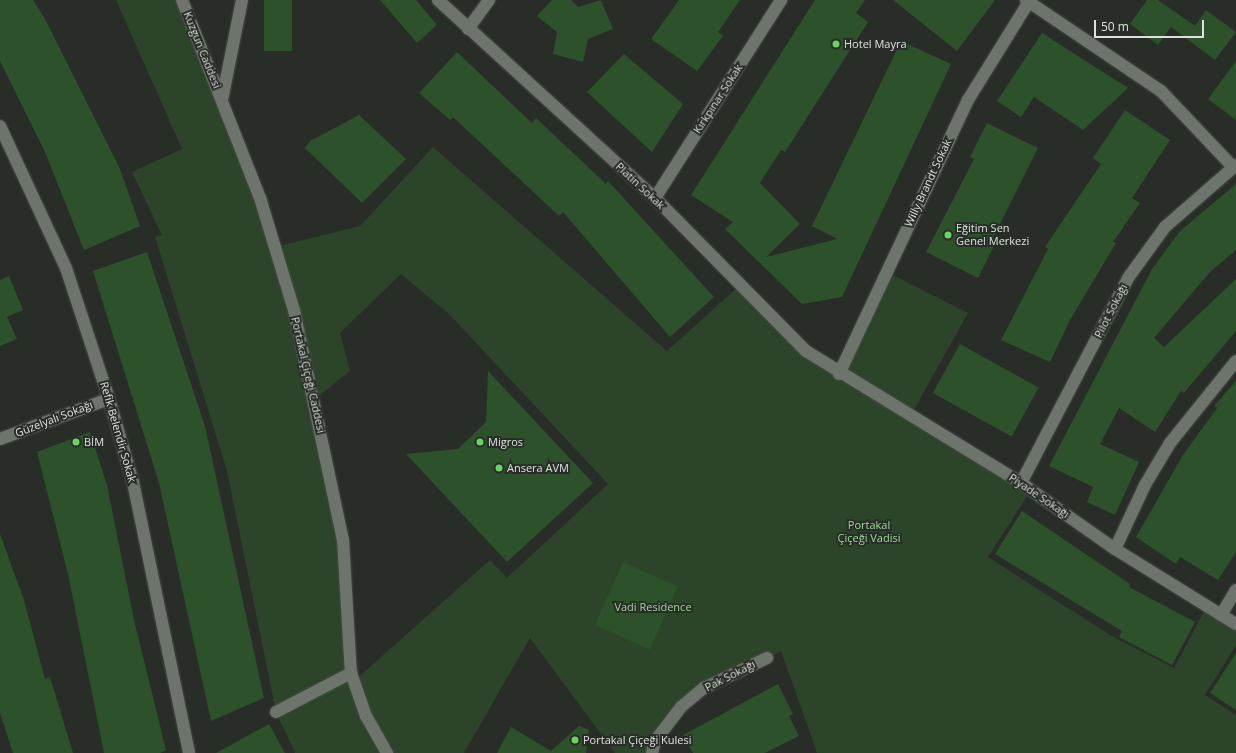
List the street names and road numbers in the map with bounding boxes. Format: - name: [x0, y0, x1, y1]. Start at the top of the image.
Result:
- street label: Kuzgun Caddesi: [181, 10, 223, 90]
- street label: Kırkpınar Sokak: [691, 62, 745, 136]
- street label: Willy Brandt Sokak: [902, 137, 954, 229]
- street label: Platin Sokak: [613, 160, 667, 212]
- street label: Pilot Sokağı: [1092, 282, 1130, 340]
- street label: Portakal Çiçeği Caddesi: [288, 316, 328, 434]
- street label: Refik Belendir Sokak: [97, 380, 139, 484]
- street label: Güzelyalı Sokağı: [13, 398, 95, 440]
- street label: Piyade Sokağı: [1006, 471, 1072, 521]
- street label: Pak Sokağı: [703, 658, 757, 694]

